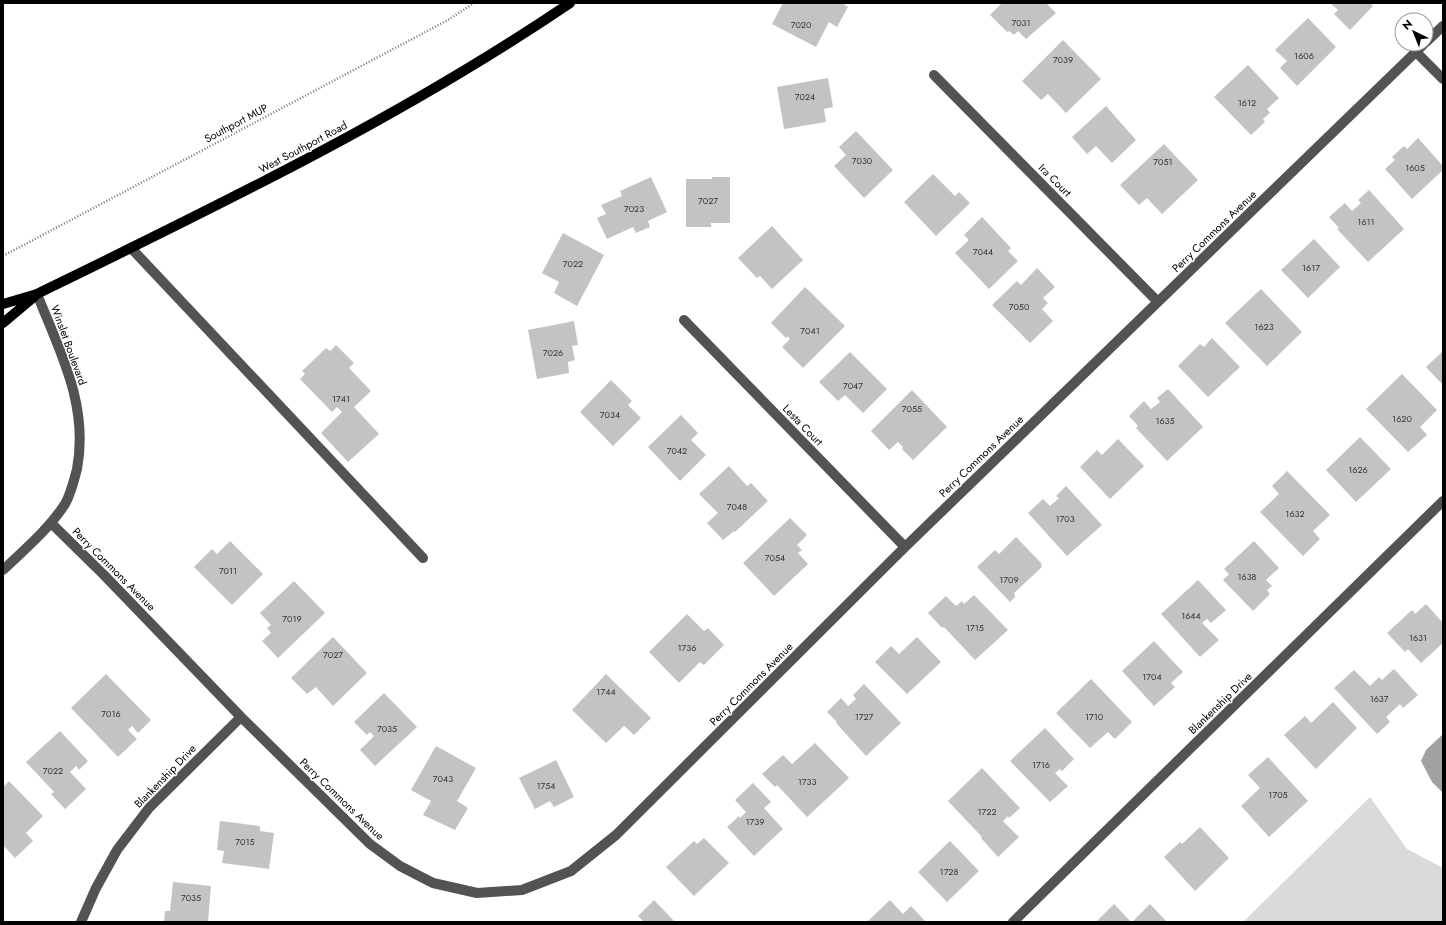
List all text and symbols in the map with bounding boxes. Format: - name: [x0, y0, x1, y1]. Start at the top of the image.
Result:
- north arrow: [1394, 12, 1434, 52]
- house number: 7031: [1011, 16, 1031, 29]
- text: N: [1399, 16, 1416, 34]
- house number: 7020: [791, 18, 812, 31]
- house number: 1606: [1294, 49, 1314, 62]
- house number: 7039: [1053, 53, 1073, 66]
- house number: 7024: [795, 90, 815, 103]
- house number: 1612: [1238, 96, 1256, 109]
- street label: Southport MUP: [201, 99, 271, 147]
- street label: West Southport Road: [256, 117, 350, 177]
- house number: 7030: [852, 154, 873, 167]
- house number: 7051: [1153, 155, 1173, 168]
- street label: Ira Court: [1035, 160, 1075, 200]
- house number: 1605: [1405, 161, 1425, 174]
- street label: Perry Commons Avenue: [1168, 186, 1260, 276]
- house number: 7027: [698, 194, 718, 207]
- house number: 7023: [624, 202, 644, 215]
- house number: 1611: [1357, 215, 1375, 228]
- house number: 7044: [973, 245, 993, 258]
- house number: 7022: [563, 257, 583, 270]
- house number: 1617: [1302, 261, 1320, 274]
- house number: 7050: [1009, 300, 1030, 313]
- street label: Winslet Boulevard: [47, 303, 91, 387]
- house number: 1623: [1254, 320, 1274, 333]
- house number: 7041: [800, 324, 820, 337]
- house number: 7026: [543, 346, 563, 359]
- house number: 7047: [843, 379, 863, 392]
- house number: 1741: [332, 392, 350, 405]
- street label: Lesta Court: [779, 401, 827, 450]
- house number: 7055: [902, 402, 922, 415]
- house number: 7034: [600, 408, 620, 421]
- street label: Perry Commons Avenue: [935, 411, 1027, 501]
- house number: 1620: [1392, 412, 1412, 425]
- house number: 1635: [1155, 414, 1175, 427]
- house number: 7042: [667, 444, 687, 457]
- house number: 1626: [1348, 463, 1368, 476]
- house number: 7048: [727, 500, 747, 513]
- house number: 1632: [1285, 507, 1305, 520]
- house number: 1703: [1055, 512, 1075, 525]
- street label: Perry Commons Avenue: [69, 524, 159, 614]
- house number: 7054: [765, 551, 785, 564]
- house number: 7011: [219, 564, 237, 577]
- house number: 1638: [1237, 570, 1257, 583]
- house number: 1709: [999, 573, 1019, 586]
- house number: 1644: [1181, 609, 1201, 622]
- house number: 7019: [282, 612, 302, 625]
- house number: 1715: [966, 621, 984, 634]
- house number: 1631: [1409, 631, 1427, 644]
- street label: Perry Commons Avenue: [706, 639, 796, 729]
- house number: 1736: [678, 641, 696, 654]
- house number: 7027: [323, 648, 343, 661]
- street label: Blankenship Drive: [1185, 668, 1256, 738]
- house number: 1704: [1142, 670, 1162, 683]
- house number: 1744: [596, 685, 616, 698]
- house number: 1637: [1370, 692, 1389, 705]
- house number: 7016: [101, 707, 121, 720]
- house number: 1727: [855, 710, 874, 723]
- house number: 1710: [1085, 710, 1104, 723]
- house number: 7035: [377, 722, 397, 735]
- street label: Blankenship Drive: [130, 740, 200, 811]
- street label: Perry Commons Avenue: [296, 754, 388, 844]
- house number: 1716: [1032, 758, 1050, 771]
- house number: 7022: [43, 764, 63, 777]
- house number: 7043: [433, 772, 453, 785]
- house number: 1733: [798, 775, 816, 788]
- house number: 1754: [536, 779, 556, 792]
- house number: 1705: [1268, 788, 1288, 801]
- house number: 1722: [977, 805, 997, 818]
- house number: 1739: [746, 815, 764, 828]
- house number: 7015: [235, 835, 255, 848]
- house number: 1728: [940, 865, 958, 878]
- house number: 7035: [181, 891, 201, 904]

